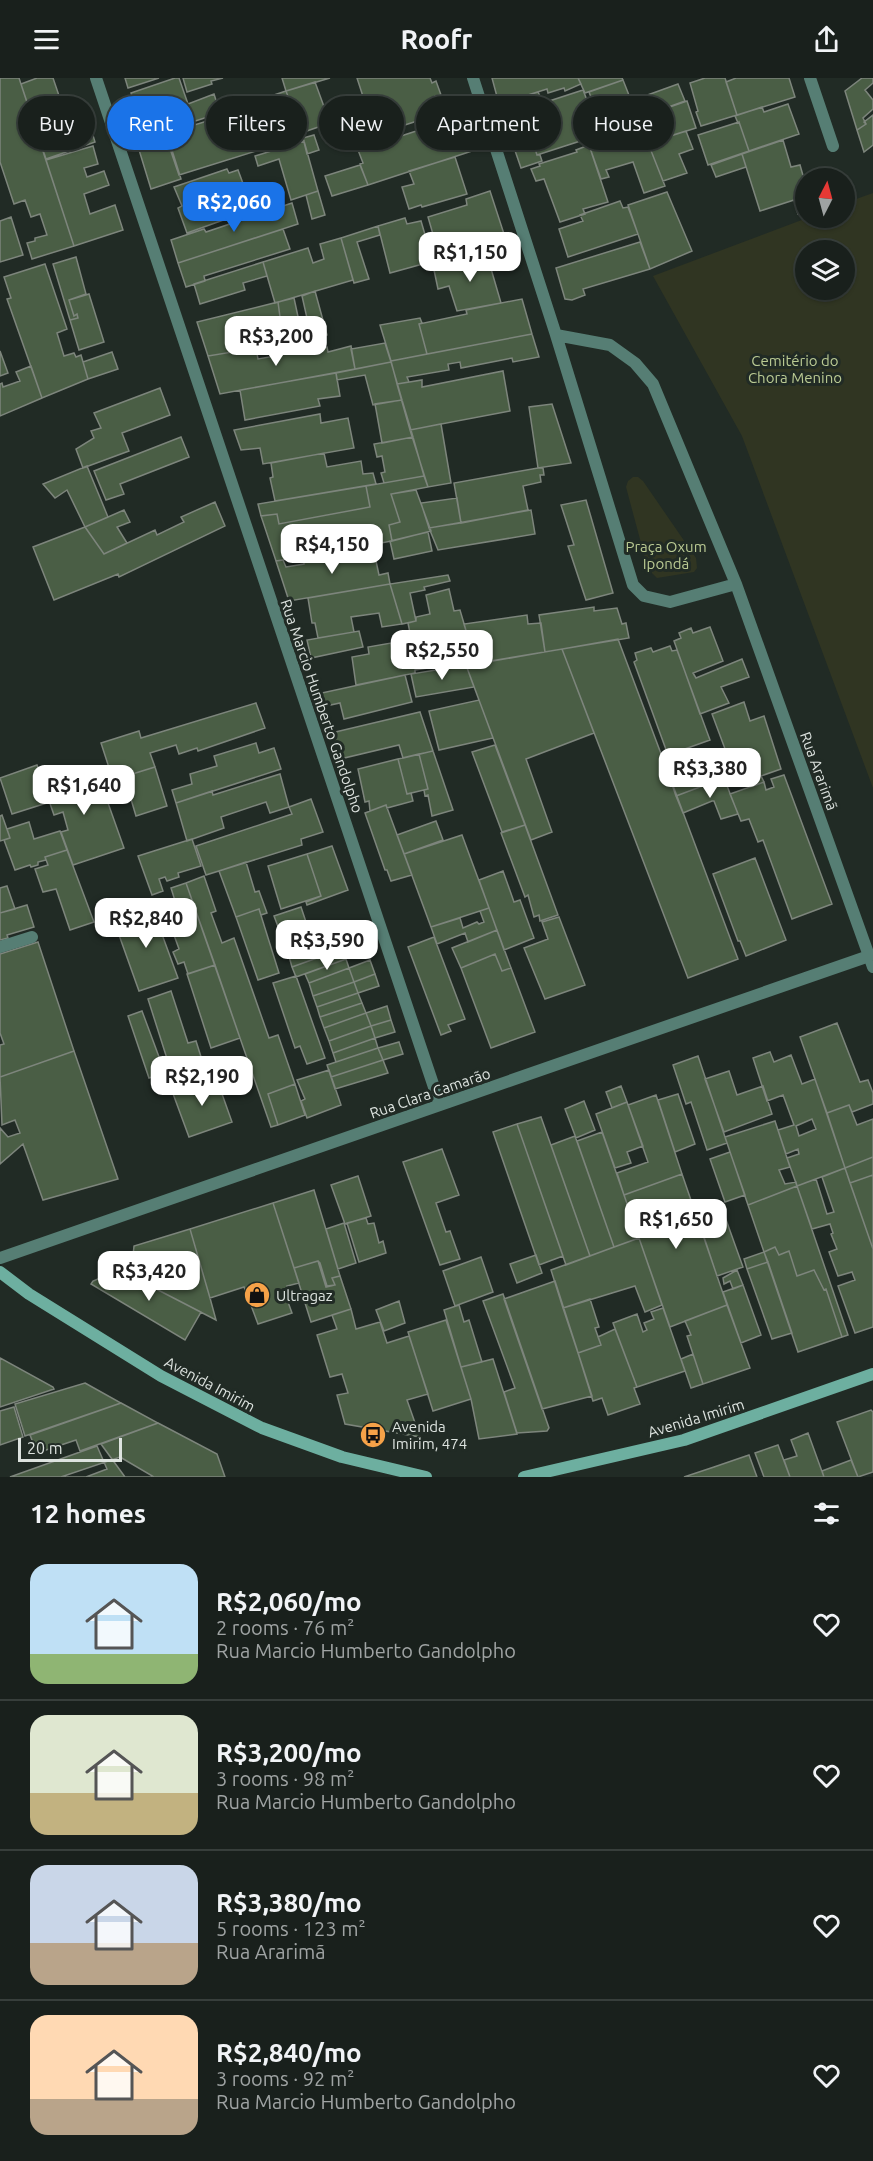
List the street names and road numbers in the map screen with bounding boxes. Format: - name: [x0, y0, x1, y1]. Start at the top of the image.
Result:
- street label: Rua Marcio Humberto Gandolpho: [277, 597, 367, 815]
- street label: Rua Ararimã: [797, 729, 841, 813]
- street label: Rua Clara Camarão: [367, 1064, 493, 1122]
- street label: Avenida Imirim: [162, 1353, 258, 1415]
- street label: Avenida Imirim: [646, 1395, 746, 1441]

